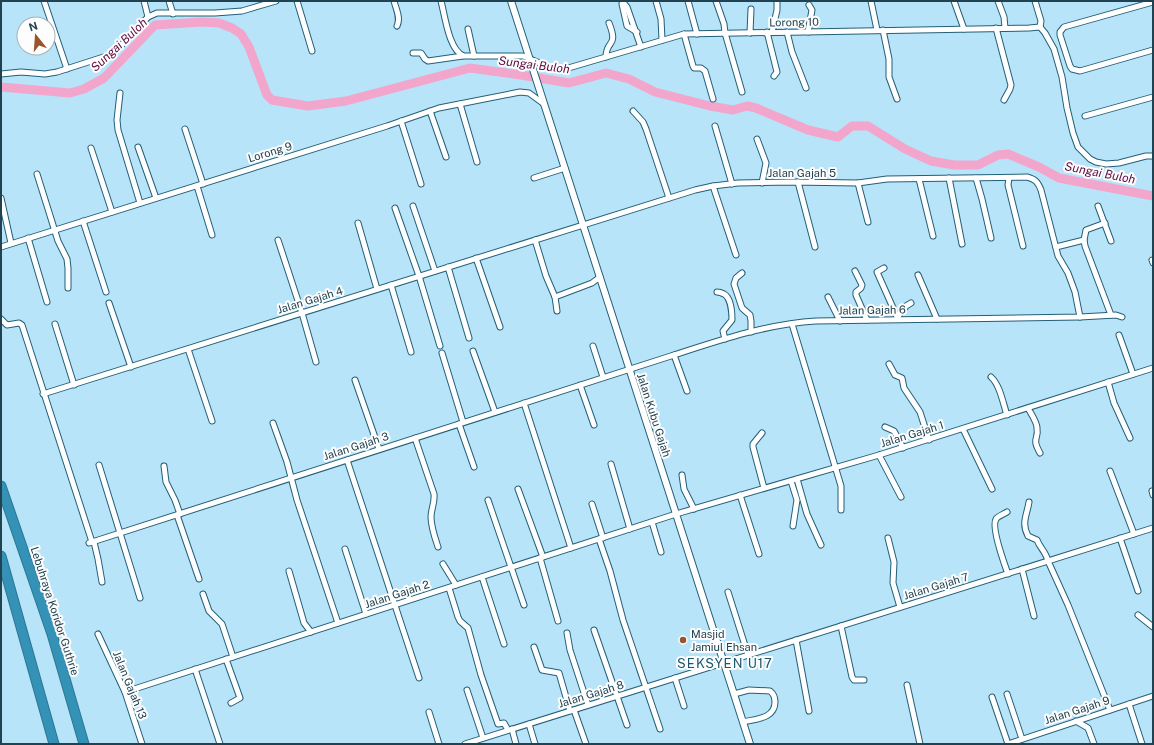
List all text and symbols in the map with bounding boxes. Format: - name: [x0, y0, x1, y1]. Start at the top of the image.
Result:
- water label: Sungai Buloh: [88, 15, 150, 75]
- north arrow: [16, 16, 56, 56]
- street label: Lorong 10: [769, 16, 819, 28]
- text: N: [27, 19, 39, 33]
- water label: Sungai Buloh: [498, 54, 571, 76]
- street label: Lorong 9: [246, 140, 294, 164]
- water label: Sungai Buloh: [1063, 159, 1137, 187]
- street label: Jalan Gajah 5: [768, 167, 836, 179]
- street label: Jalan Gajah 4: [276, 284, 344, 316]
- street label: Jalan Gajah 6: [838, 303, 906, 317]
- street label: Jalan Kubu Gajah: [635, 372, 673, 458]
- street label: Jalan Gajah 1: [879, 419, 945, 449]
- street label: Jalan Gajah 3: [322, 430, 390, 462]
- street label: Lebuhraya Koridor Guthrie: [28, 545, 82, 677]
- street label: Jalan Gajah 7: [902, 570, 970, 602]
- street label: Jalan Gajah 2: [363, 578, 431, 610]
- place label: Masjid Jamiul Ehsan: [691, 628, 757, 653]
- marker: Masjid Jamiul Ehsan: [678, 635, 688, 645]
- street label: Jalan Gajah 13: [111, 649, 149, 721]
- district label: SEKSYEN U17: [677, 656, 773, 671]
- street label: Jalan Gajah 8: [557, 678, 625, 710]
- street label: Jalan Gajah 9: [1043, 694, 1111, 726]

